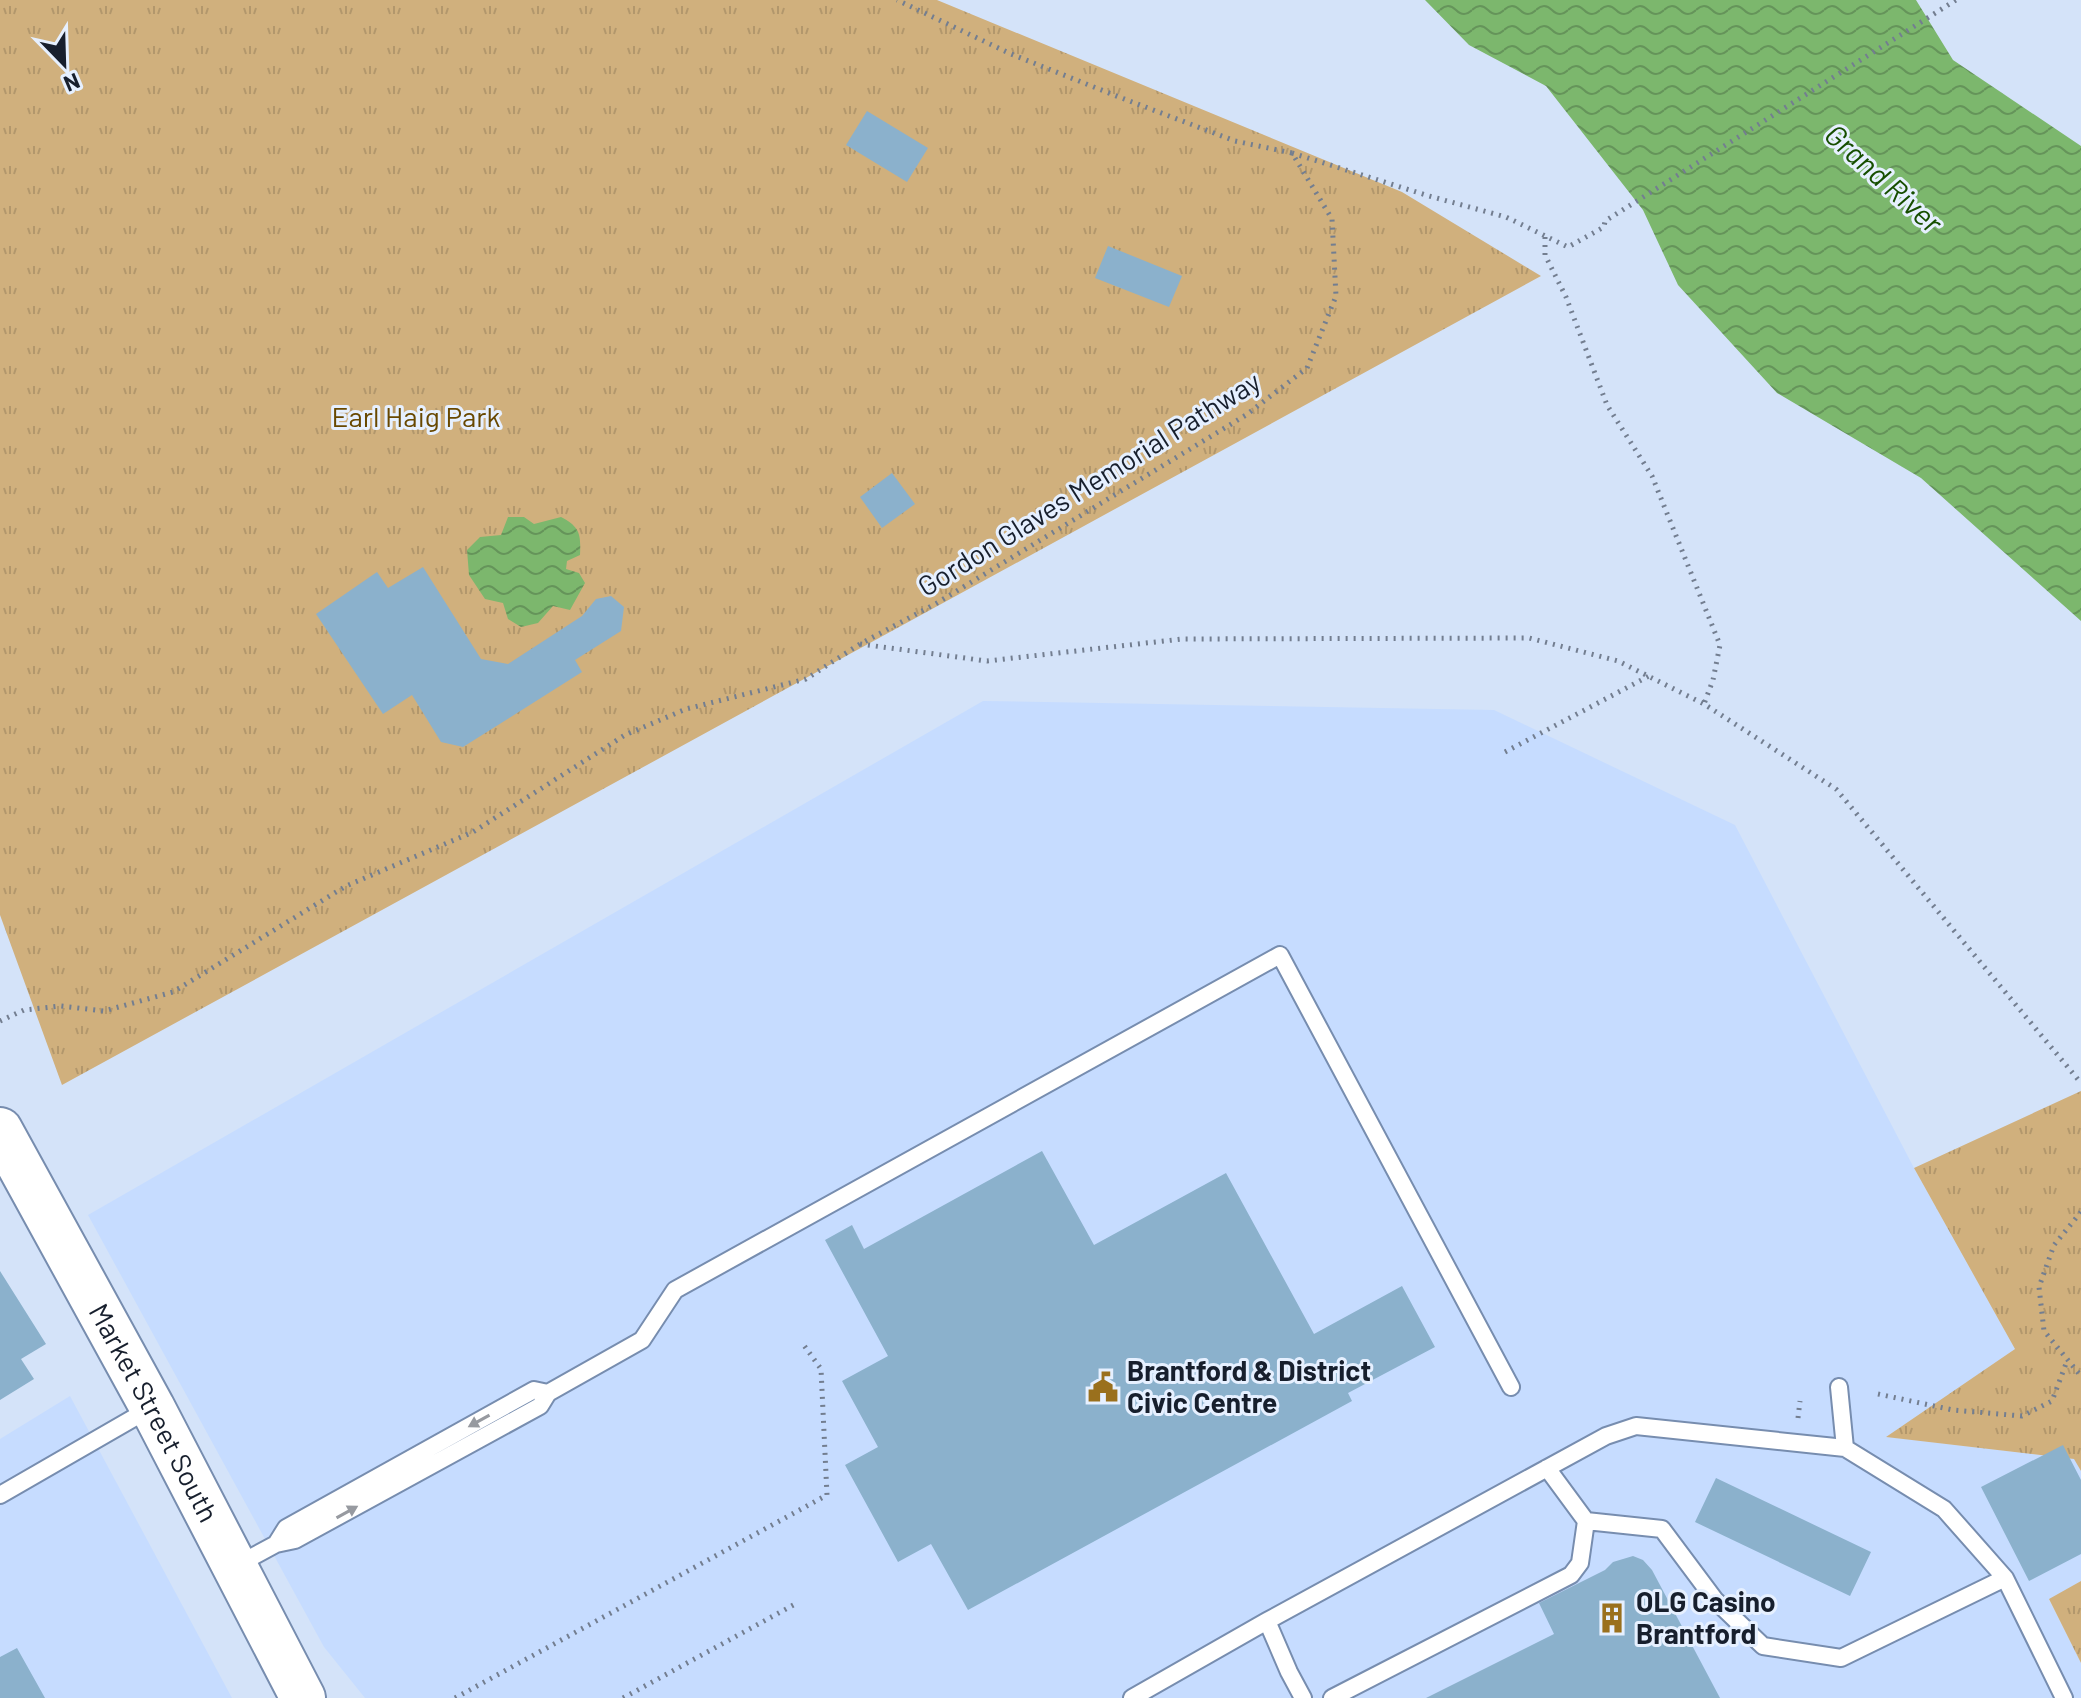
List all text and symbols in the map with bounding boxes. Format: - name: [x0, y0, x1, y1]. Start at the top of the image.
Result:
- north arrow: [24, 24, 104, 104]
- text: N: [60, 69, 84, 98]
- water label: Grand River: [1818, 115, 1952, 241]
- street label: Gordon Glaves Memorial Pathway: [911, 363, 1266, 603]
- park label: Earl Haig Park: [332, 399, 500, 433]
- street label: Market Street South: [83, 1297, 227, 1527]
- place label: Brantford & District Civic Centre: [1127, 1353, 1371, 1419]
- public building icon: Brantford & District Civic Centre: [1086, 1370, 1120, 1404]
- one-way arrow: [467, 1414, 490, 1427]
- one-way arrow: [336, 1505, 358, 1519]
- place label: OLG Casino Brantford: [1636, 1584, 1776, 1650]
- building icon: OLG Casino Brantford: [1595, 1601, 1629, 1635]

